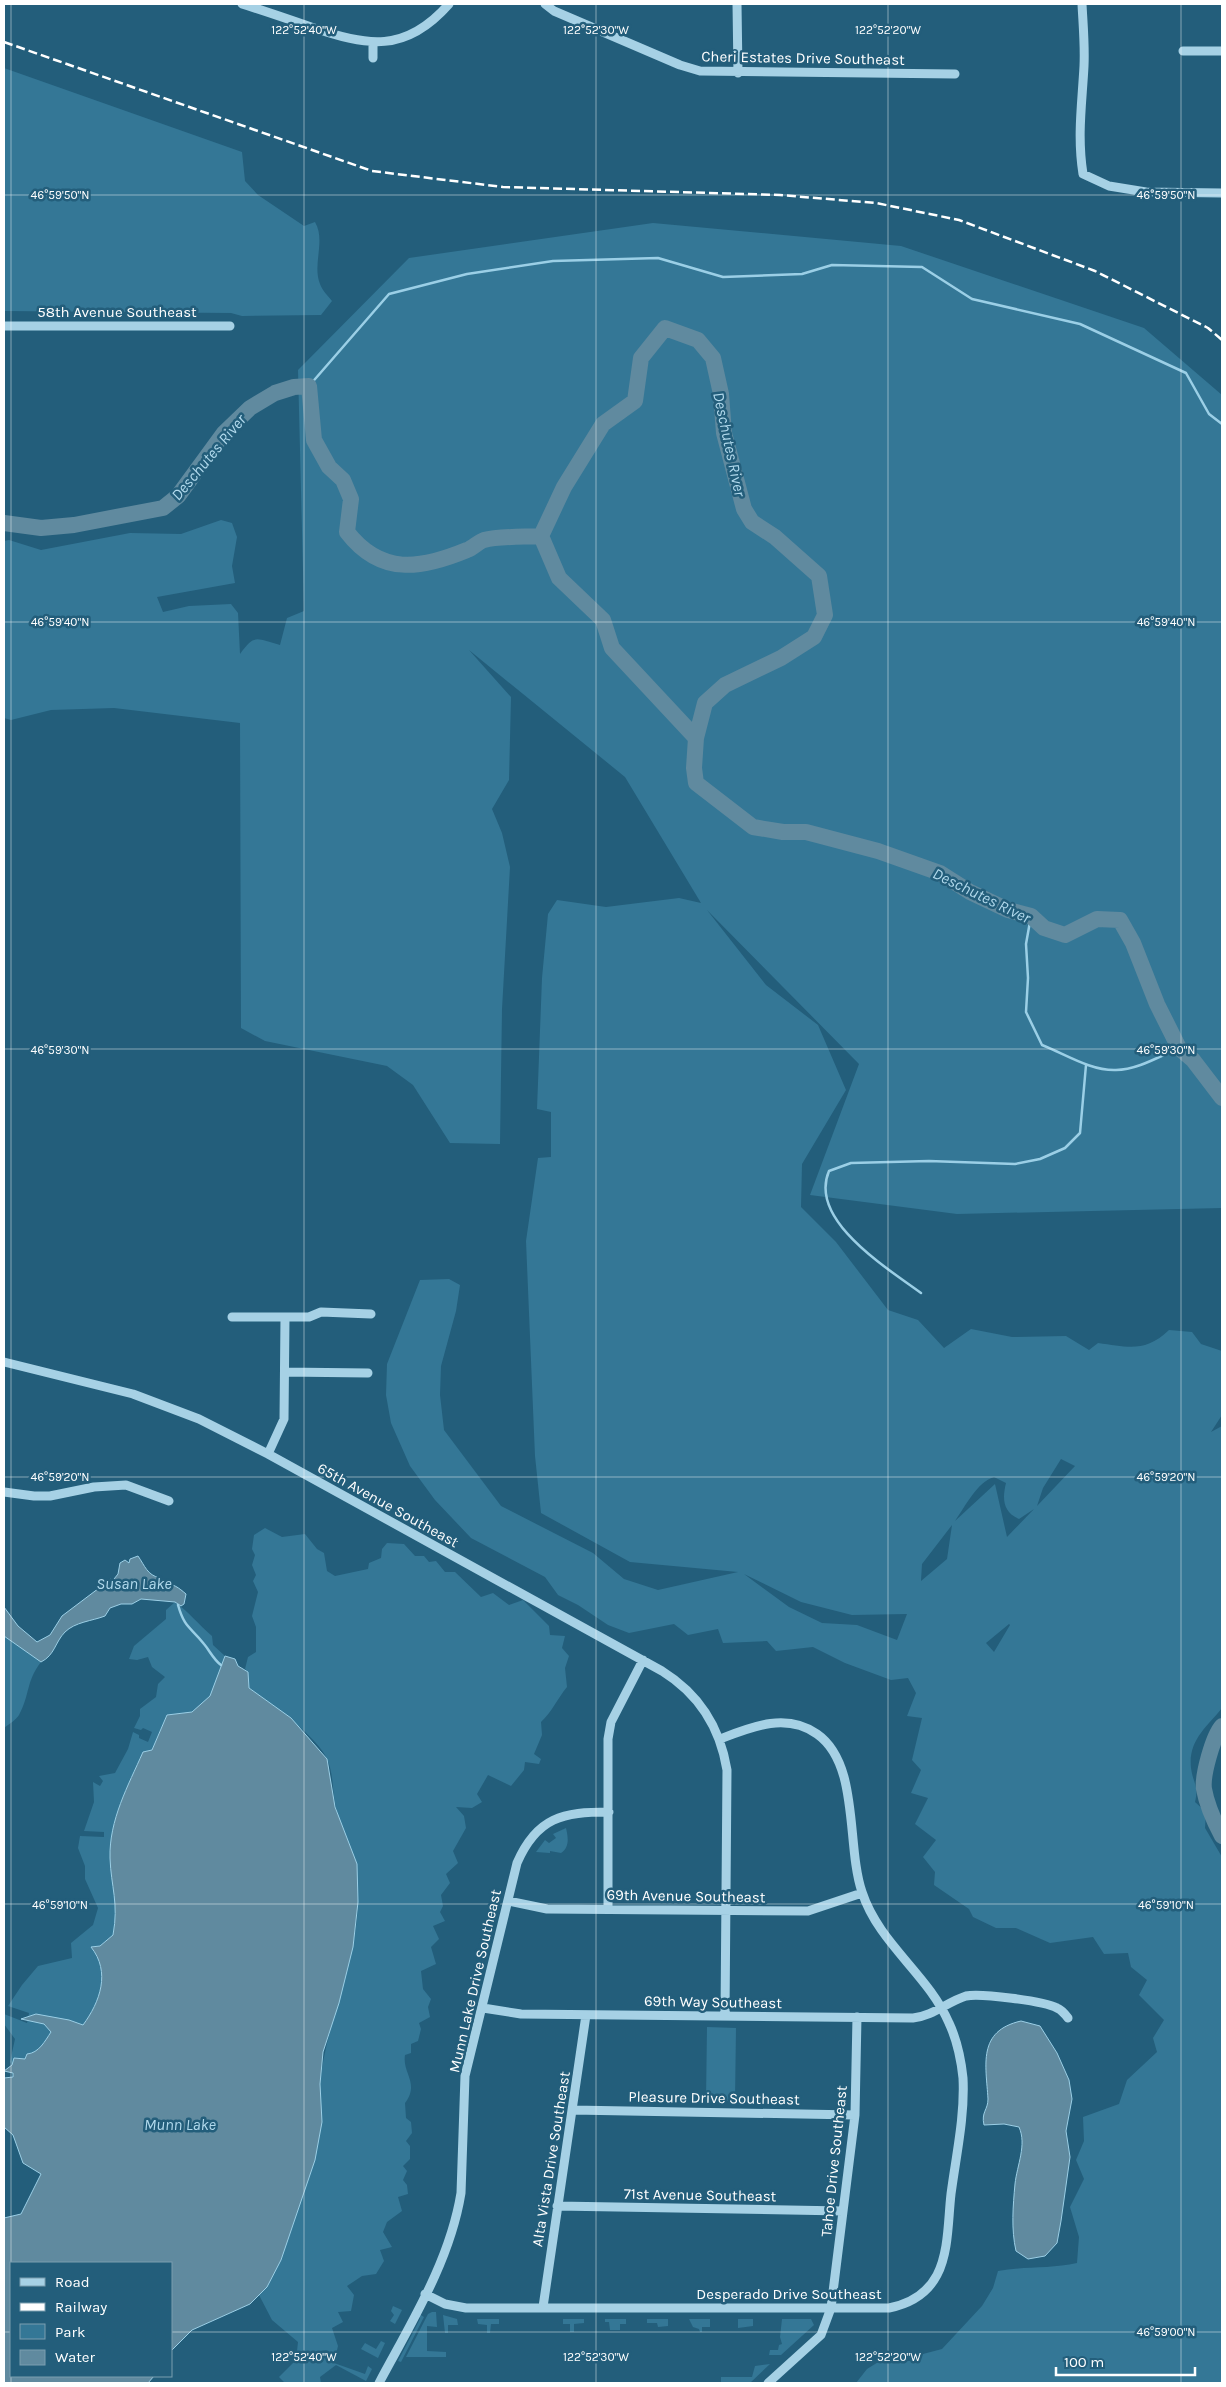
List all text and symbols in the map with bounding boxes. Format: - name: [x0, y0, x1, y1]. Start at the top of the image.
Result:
- text: 122°52'40"W: [271, 23, 337, 37]
- text: 122°52'30"W: [563, 23, 629, 37]
- text: 122°52'20"W: [855, 23, 921, 37]
- street label: Cheri Estates Drive Southeast: [701, 47, 905, 69]
- text: 46°59'50"N: [31, 188, 89, 202]
- text: 46°59'50"N: [1137, 188, 1195, 202]
- street label: 58th Avenue Southeast: [37, 303, 197, 321]
- water label: Deschutes River: [709, 390, 750, 499]
- water label: Deschutes River: [167, 410, 250, 504]
- text: 46°59'40"N: [31, 615, 89, 629]
- text: 46°59'40"N: [1137, 615, 1195, 629]
- water label: Deschutes River: [930, 864, 1034, 928]
- text: 46°59'30"N: [30, 1043, 90, 1057]
- text: 46°59'30"N: [1136, 1043, 1196, 1057]
- street label: 65th Avenue Southeast: [314, 1459, 462, 1552]
- text: 46°59'20"N: [31, 1470, 89, 1484]
- text: 46°59'20"N: [1137, 1470, 1195, 1484]
- water label: Susan Lake: [96, 1574, 172, 1593]
- street label: 69th Avenue Southeast: [606, 1886, 766, 1906]
- street label: Munn Lake Drive Southeast: [445, 1887, 505, 2074]
- text: 46°59'10"N: [32, 1898, 88, 1912]
- text: 46°59'10"N: [1138, 1898, 1194, 1912]
- street label: 69th Way Southeast: [644, 1992, 782, 2012]
- street label: Alta Vista Drive Southeast: [528, 2070, 574, 2248]
- street label: Tahoe Drive Southeast: [817, 2084, 851, 2238]
- street label: Pleasure Drive Southeast: [628, 2088, 800, 2108]
- water label: Munn Lake: [144, 2115, 217, 2134]
- street label: 71st Avenue Southeast: [624, 2185, 777, 2205]
- legend: [10, 2262, 172, 2377]
- text: Road: [55, 2273, 90, 2291]
- street label: Desperado Drive Southeast: [696, 2285, 882, 2303]
- text: Railway: [55, 2298, 107, 2316]
- text: Park: [55, 2323, 85, 2341]
- text: 46°59'00"N: [1136, 2325, 1196, 2339]
- scale bar: [1056, 2344, 1195, 2376]
- text: Water: [55, 2348, 96, 2366]
- text: 122°52'40"W: [271, 2350, 337, 2364]
- text: 122°52'30"W: [563, 2350, 629, 2364]
- text: 122°52'20"W: [855, 2350, 921, 2364]
- text: 100 m: [1064, 2353, 1104, 2371]

